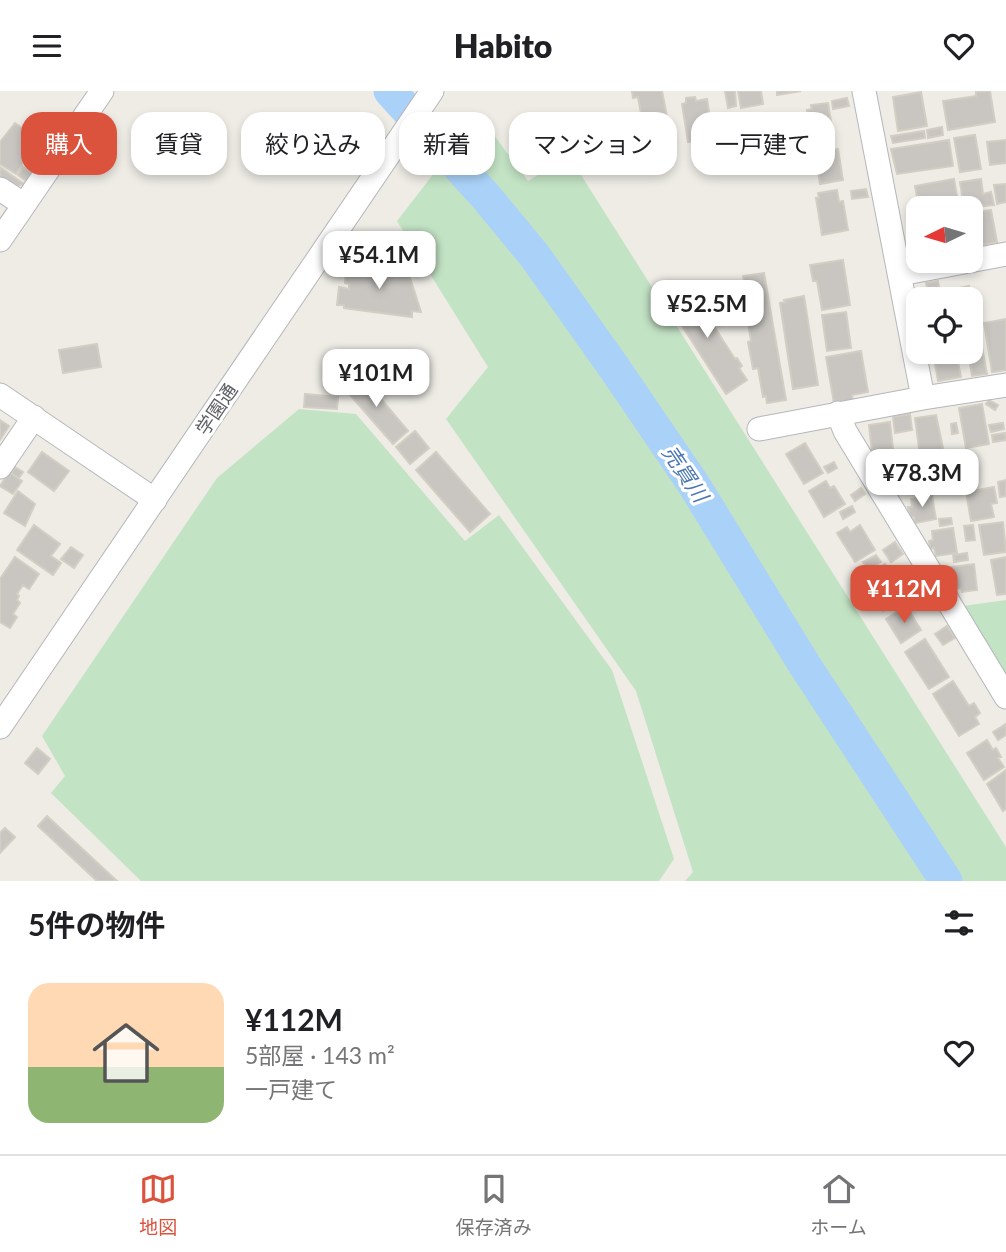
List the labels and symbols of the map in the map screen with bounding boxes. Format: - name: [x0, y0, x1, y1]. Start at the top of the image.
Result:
- north arrow: [906, 196, 984, 273]
- pin: ¥54.1M: [322, 231, 436, 291]
- pin: ¥52.5M: [650, 281, 764, 340]
- pin: ¥101M: [327, 349, 425, 409]
- street label: 学園通: [191, 379, 241, 439]
- water label: 売買川: [658, 440, 715, 508]
- pin: ¥78.3M: [865, 449, 979, 509]
- pin: ¥112M: [855, 566, 953, 625]

